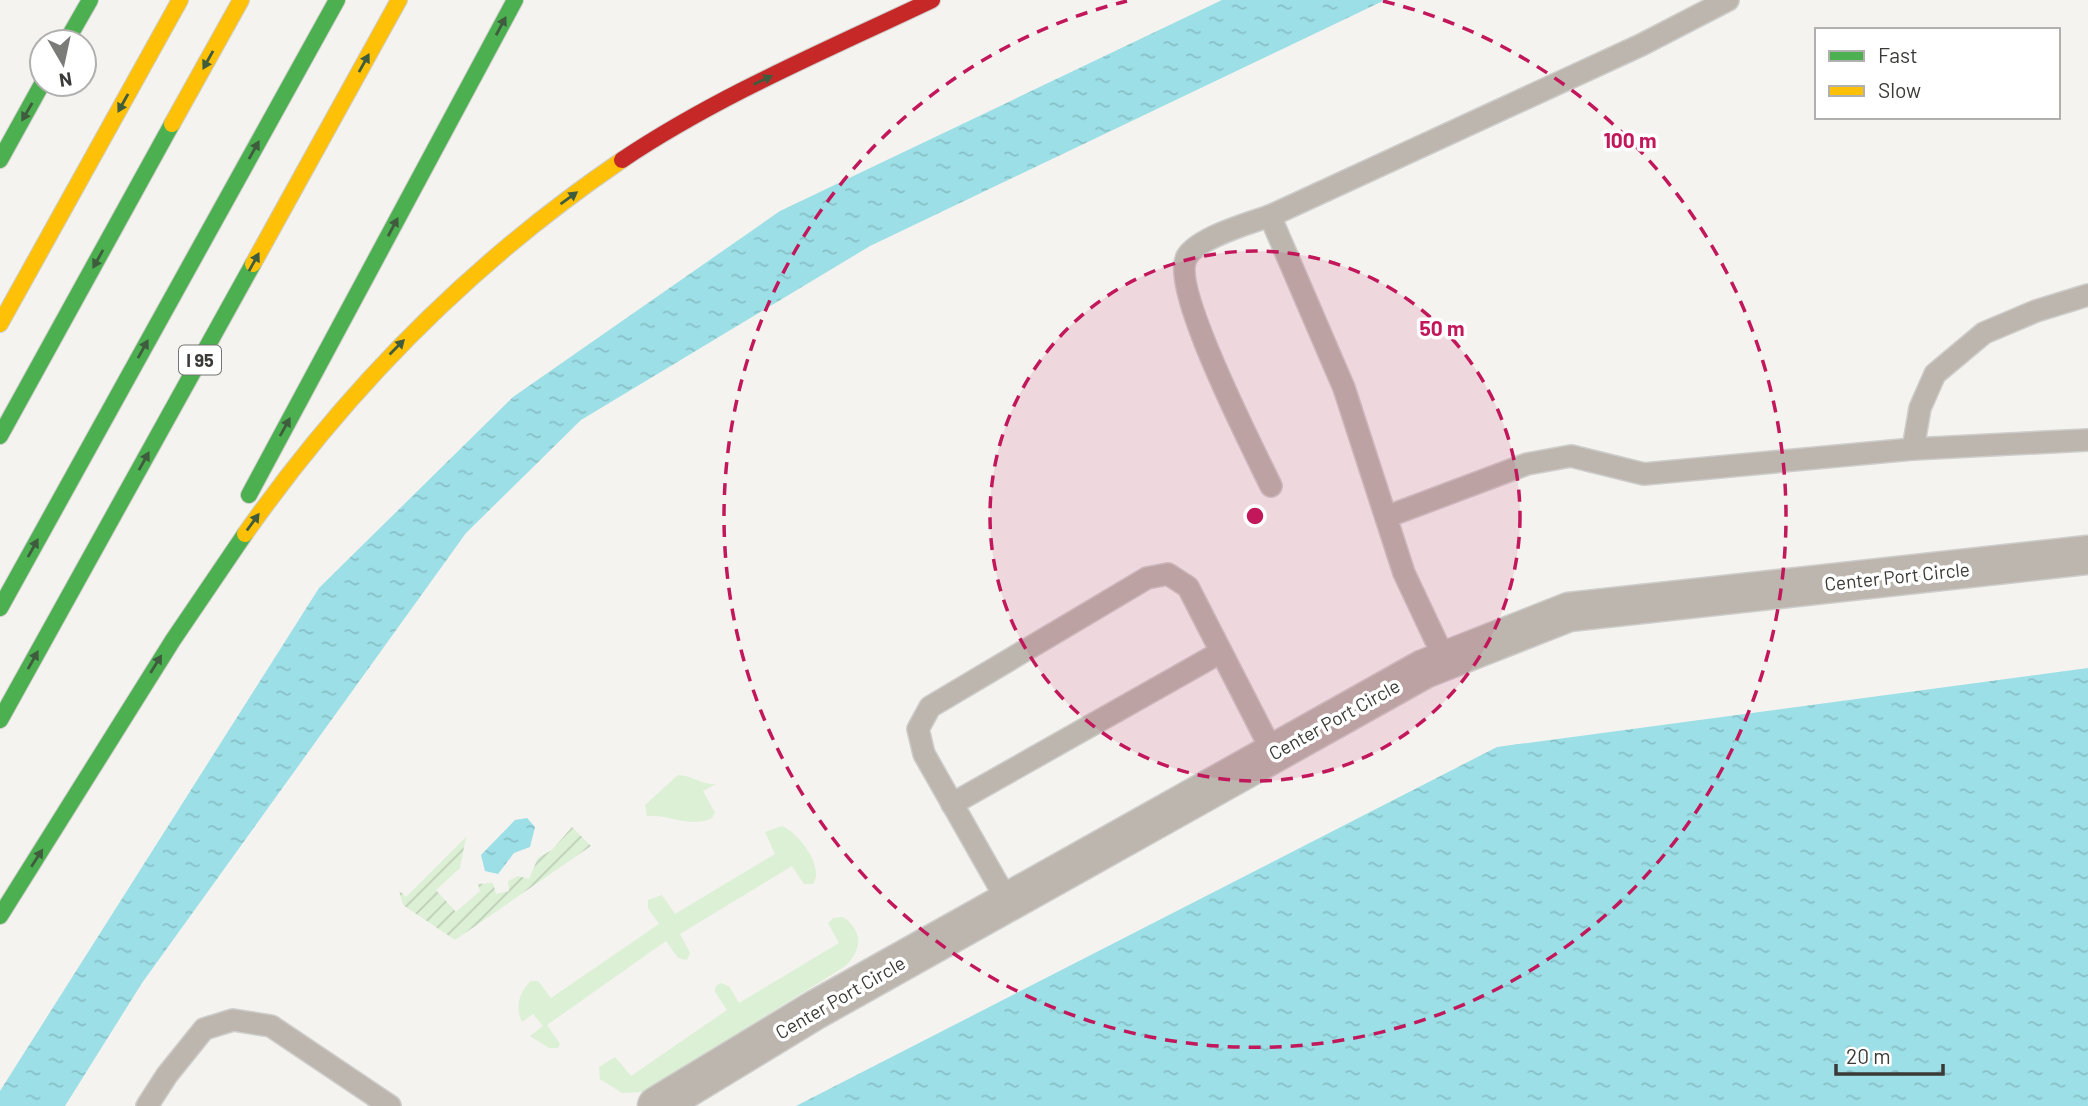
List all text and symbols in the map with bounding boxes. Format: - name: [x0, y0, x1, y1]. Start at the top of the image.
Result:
- one-way arrow: [494, 16, 506, 36]
- north arrow: [28, 28, 98, 98]
- legend: [1815, 28, 2060, 119]
- text: Fast: [1878, 42, 1918, 67]
- one-way arrow: [202, 50, 214, 69]
- one-way arrow: [358, 53, 370, 73]
- text: N: [58, 68, 74, 93]
- one-way arrow: [753, 75, 773, 86]
- text: Slow: [1878, 77, 1921, 102]
- one-way arrow: [117, 93, 129, 112]
- one-way arrow: [21, 102, 33, 121]
- text: 100 m: [1603, 127, 1657, 152]
- one-way arrow: [248, 141, 260, 160]
- one-way arrow: [560, 192, 578, 206]
- one-way arrow: [388, 217, 399, 237]
- one-way arrow: [92, 249, 104, 269]
- one-way arrow: [248, 252, 260, 272]
- text: 50 m: [1419, 315, 1465, 340]
- one-way arrow: [389, 338, 406, 355]
- one-way arrow: [137, 339, 149, 359]
- road number: I 95: [179, 346, 221, 374]
- one-way arrow: [279, 418, 291, 437]
- one-way arrow: [138, 451, 149, 471]
- centre of rings: [1243, 504, 1267, 528]
- one-way arrow: [246, 513, 260, 531]
- one-way arrow: [27, 538, 39, 558]
- street label: Center Port Circle: [1823, 557, 1971, 595]
- one-way arrow: [27, 650, 39, 670]
- one-way arrow: [150, 655, 163, 674]
- street label: Center Port Circle: [1265, 674, 1403, 764]
- one-way arrow: [30, 849, 43, 868]
- street label: Center Port Circle: [771, 951, 909, 1043]
- scale bar: [1836, 1032, 1943, 1076]
- text: 20 m: [1846, 1043, 1891, 1068]

